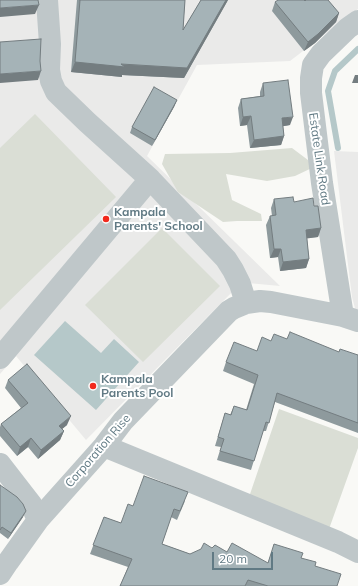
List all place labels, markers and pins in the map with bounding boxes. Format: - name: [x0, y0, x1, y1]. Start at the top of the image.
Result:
- place label: Kampala Parents' School: [114, 205, 203, 233]
- marker: Kampala Parents' School: [101, 214, 111, 224]
- place label: Kampala Parents Pool: [101, 372, 173, 400]
- marker: Kampala Parents Pool: [88, 381, 98, 391]

